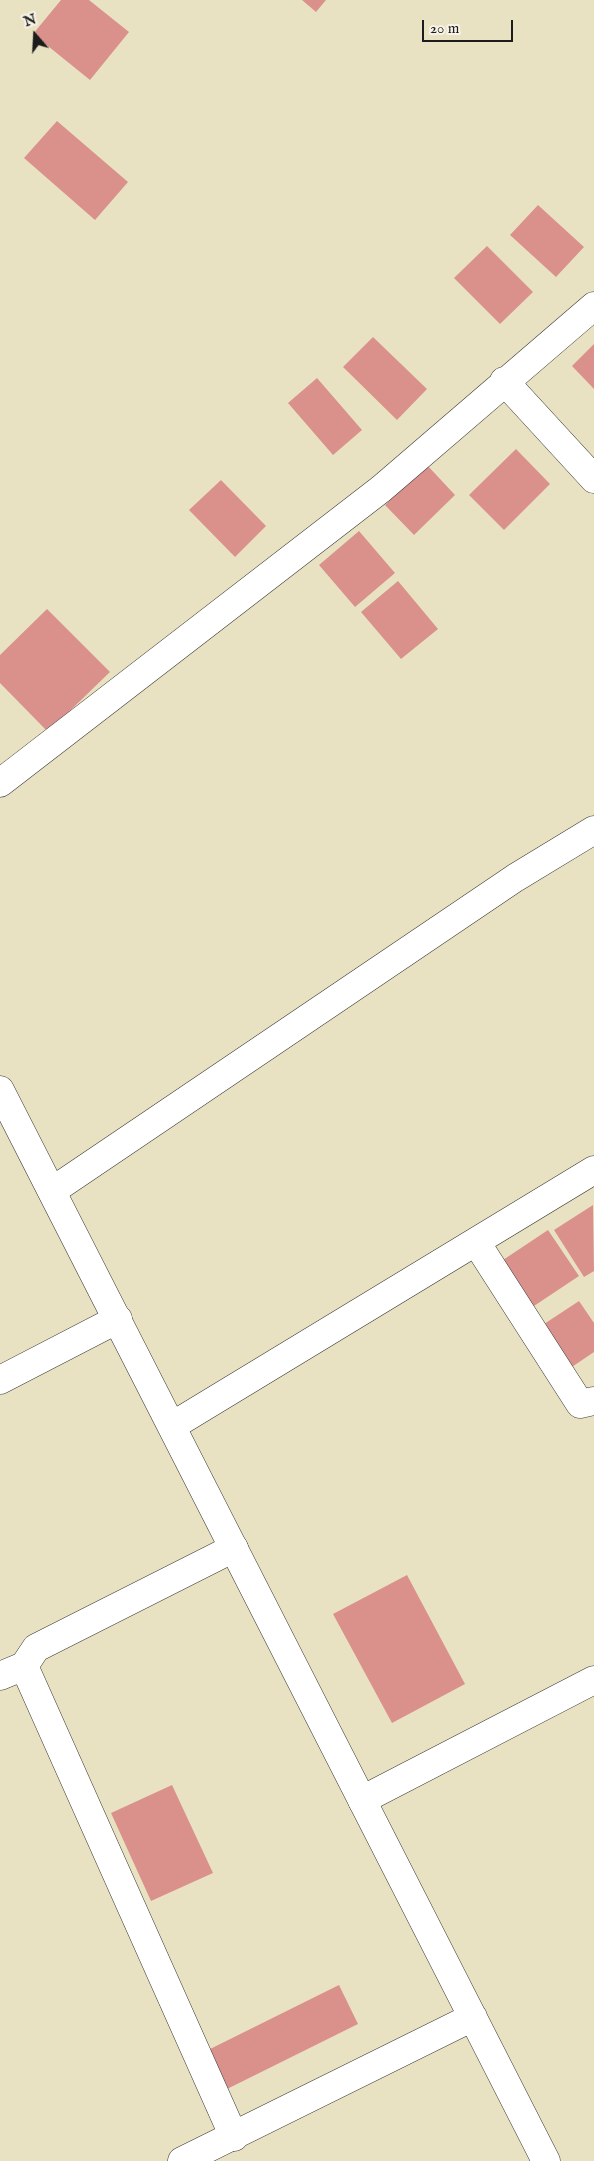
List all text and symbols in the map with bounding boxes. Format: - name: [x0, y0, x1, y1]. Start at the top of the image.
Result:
- north arrow: [10, 10, 60, 60]
- text: N: [21, 10, 39, 31]
- scale bar: [424, 10, 515, 42]
- text: 20 m: [430, 19, 459, 38]

